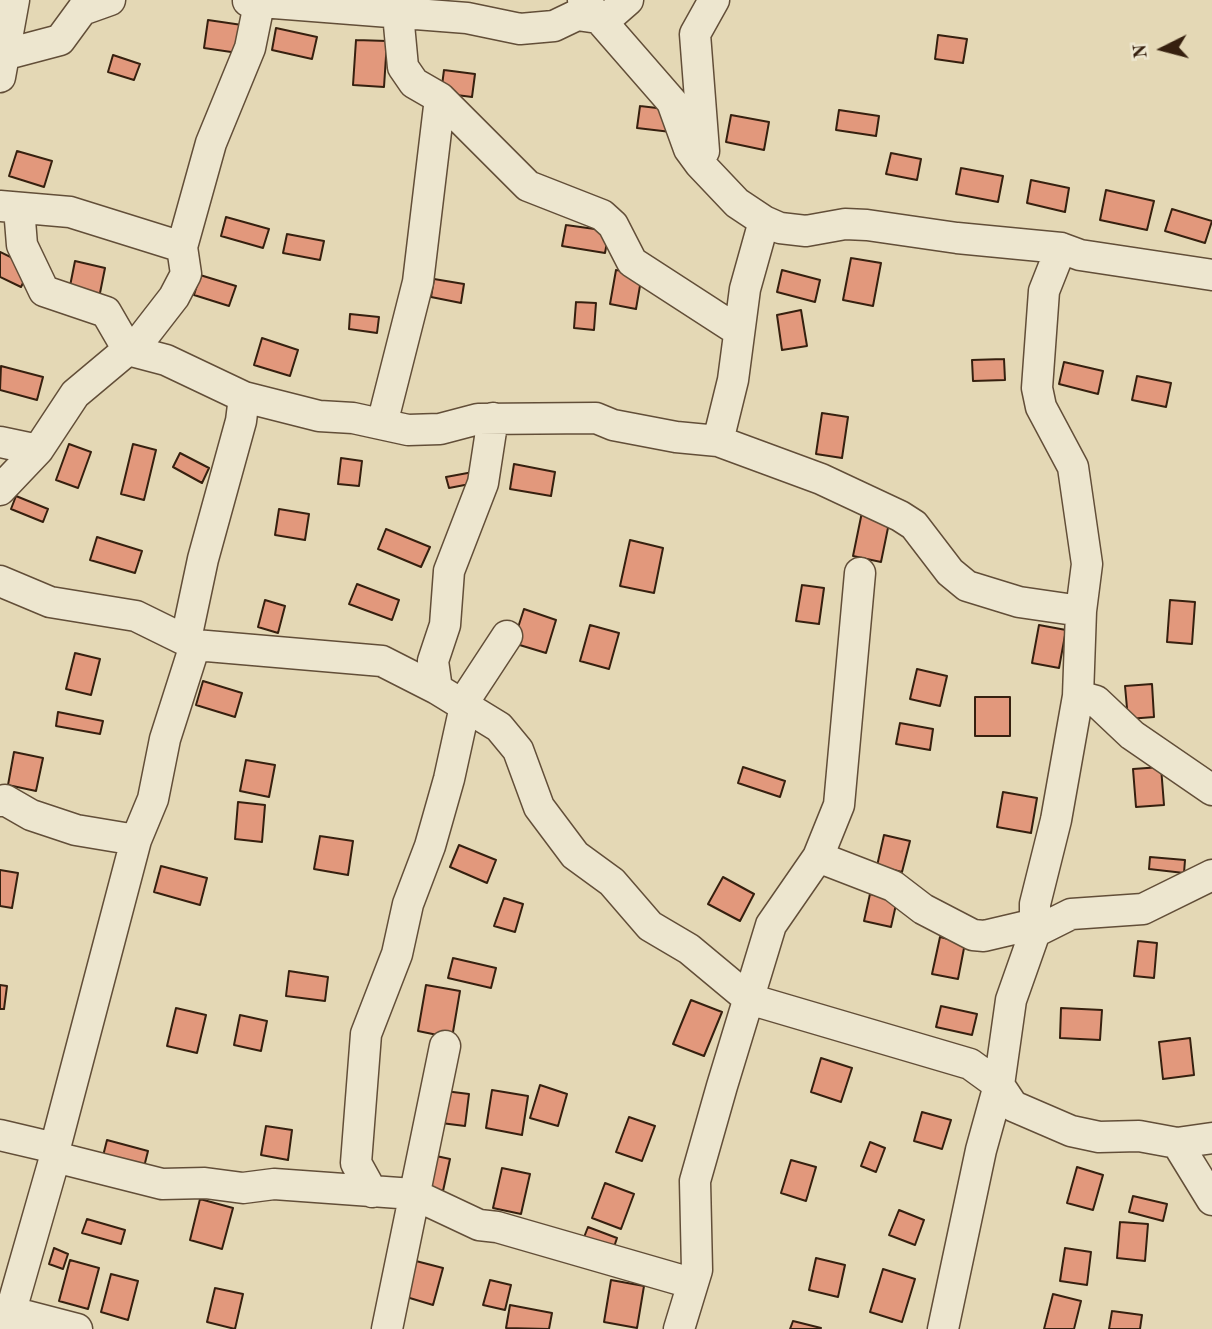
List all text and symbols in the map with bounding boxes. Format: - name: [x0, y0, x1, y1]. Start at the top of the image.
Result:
- north arrow: [1128, 14, 1198, 84]
- text: N: [1131, 43, 1152, 59]

